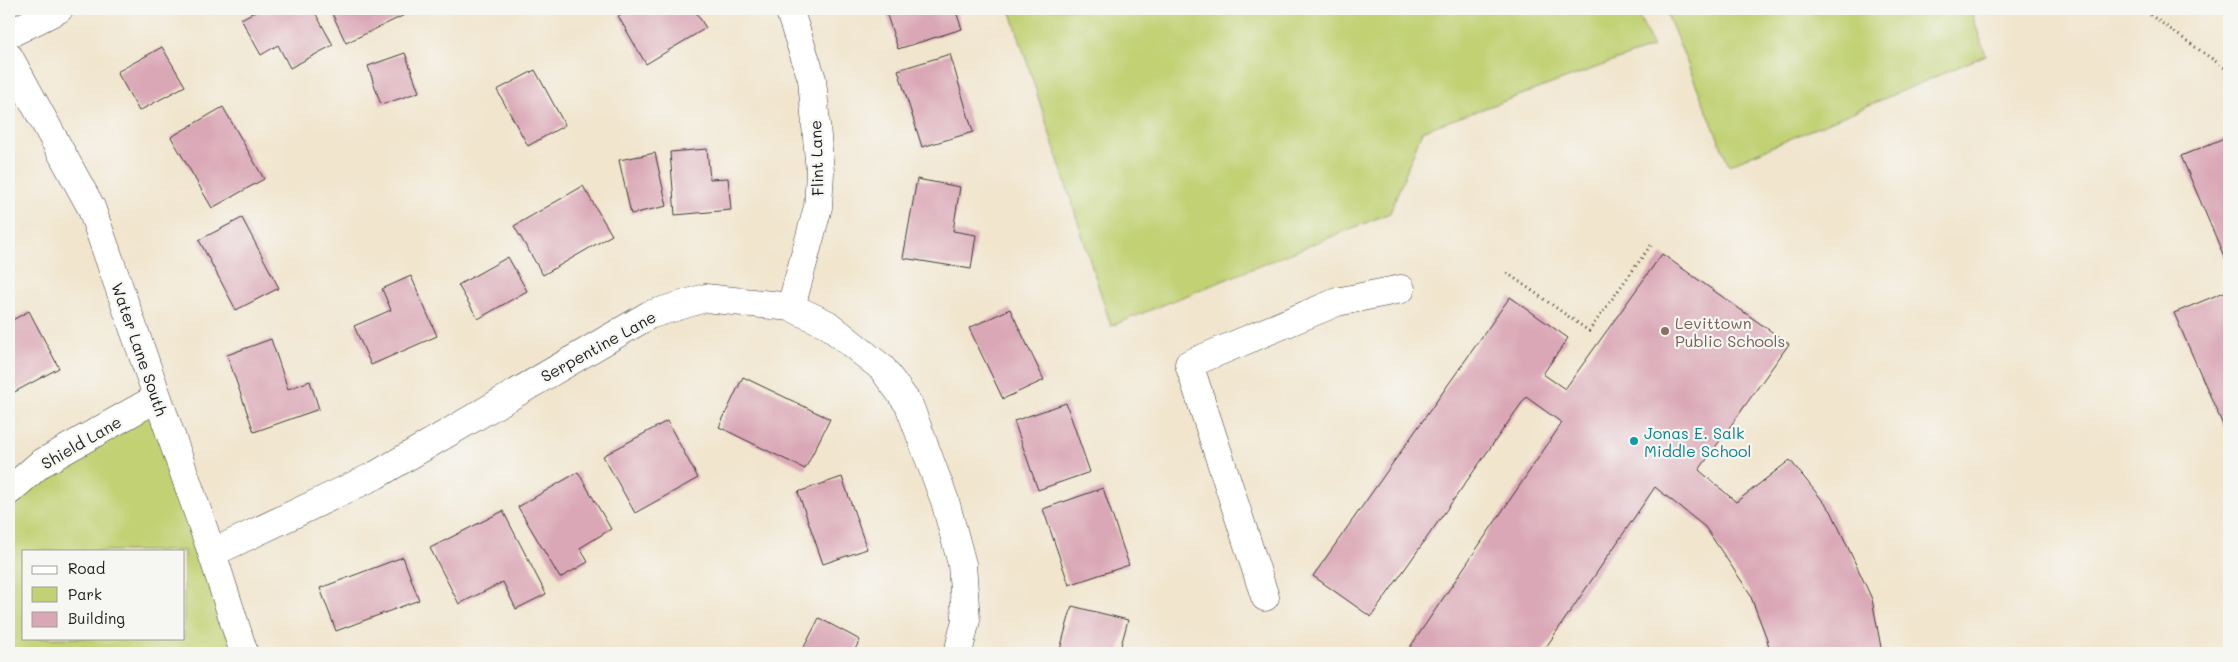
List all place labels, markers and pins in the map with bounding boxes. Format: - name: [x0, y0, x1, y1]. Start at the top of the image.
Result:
- place label: Levittown Public Schools: [1675, 312, 1785, 351]
- marker: Levittown Public Schools: [1659, 325, 1671, 337]
- place label: Jonas E. Salk Middle School: [1644, 422, 1751, 461]
- marker: Jonas E. Salk Middle School: [1628, 435, 1640, 447]

